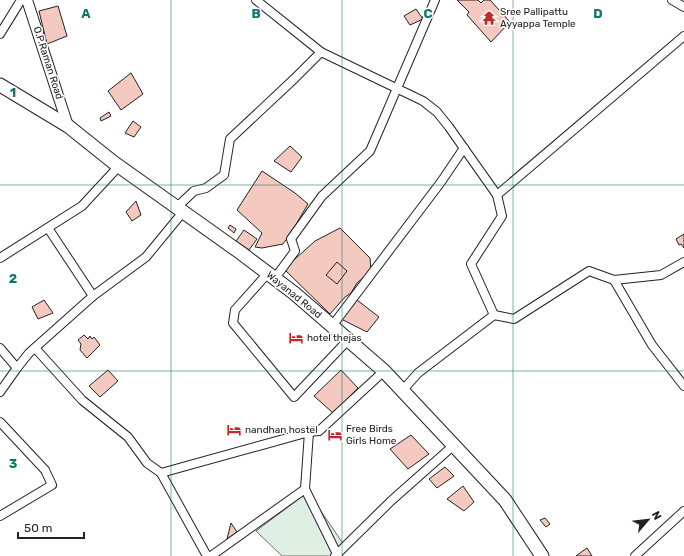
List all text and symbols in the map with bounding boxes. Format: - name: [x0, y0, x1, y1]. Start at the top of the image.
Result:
- text: A: [81, 6, 91, 21]
- text: B: [251, 6, 261, 21]
- text: C: [423, 6, 433, 21]
- place label: Sree Pallipattu Ayyappa Temple: [500, 6, 576, 30]
- text: D: [593, 6, 603, 21]
- temple icon: Sree Pallipattu Ayyappa Temple: [481, 10, 497, 26]
- street label: O.P.Raman Road: [31, 25, 65, 101]
- text: 1: [10, 85, 16, 100]
- street label: Wayanad Road: [264, 269, 324, 321]
- text: 2: [9, 271, 17, 286]
- hotel icon: hotel thejas: [288, 330, 304, 346]
- place label: hotel thejas: [307, 332, 362, 344]
- hotel icon: nandhan hostel: [226, 422, 242, 438]
- place label: Free Birds Girls Home: [346, 423, 397, 447]
- place label: nandhan hostel: [245, 424, 318, 436]
- hotel icon: Free Birds Girls Home: [327, 427, 343, 443]
- text: 3: [9, 456, 18, 471]
- north arrow: [628, 500, 668, 540]
- text: N: [649, 509, 664, 522]
- scale bar: [18, 514, 84, 540]
- text: 50 m: [24, 521, 52, 535]

